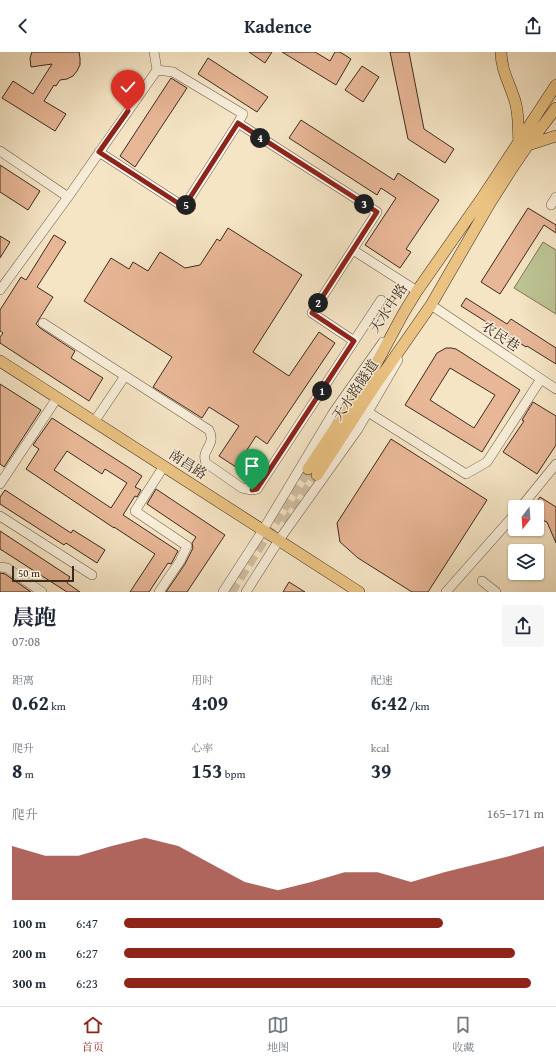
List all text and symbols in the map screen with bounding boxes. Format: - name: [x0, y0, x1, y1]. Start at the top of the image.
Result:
- text: Kadence: [244, 13, 312, 40]
- icon: back: [12, 15, 34, 37]
- icon: share: [522, 15, 544, 37]
- pin: [111, 70, 145, 111]
- icon: check: [117, 76, 139, 98]
- pin: 4: [250, 128, 270, 148]
- text: 4: [257, 130, 263, 146]
- pin: 3: [354, 194, 374, 214]
- pin: 5: [176, 195, 196, 215]
- text: 3: [361, 196, 367, 212]
- text: 5: [183, 197, 189, 213]
- street label: 天水中路: [364, 279, 412, 337]
- pin: 2: [308, 293, 328, 313]
- text: 2: [315, 295, 321, 311]
- street label: 农民巷: [478, 316, 524, 356]
- street label: 天水路隧道: [327, 355, 383, 425]
- pin: 1: [312, 381, 332, 401]
- text: 1: [319, 383, 325, 399]
- street label: 南昌路: [165, 444, 211, 484]
- pin: [235, 449, 269, 490]
- icon: arrive: [241, 455, 263, 477]
- north arrow: [508, 500, 544, 536]
- map controls: [508, 500, 544, 580]
- button: layers: [508, 544, 544, 580]
- scale bar: [12, 564, 74, 583]
- text: 50 m: [18, 565, 40, 581]
- text: 晨跑: [12, 601, 56, 633]
- button: share: [502, 605, 544, 647]
- text: 07:08: [12, 632, 40, 651]
- text: 距离: [12, 672, 34, 688]
- text: 用时: [191, 672, 213, 688]
- text: 配速: [371, 672, 393, 688]
- text: 0.62: [12, 688, 49, 717]
- text: 4:09: [191, 688, 228, 717]
- text: 6:42: [371, 688, 407, 717]
- text: km: [49, 698, 66, 714]
- text: /km: [407, 698, 430, 714]
- text: 爬升: [12, 740, 34, 756]
- text: 心率: [191, 740, 213, 756]
- text: kcal: [371, 740, 389, 756]
- text: 8: [12, 756, 22, 785]
- text: 153: [191, 756, 222, 785]
- text: 39: [371, 756, 391, 785]
- text: m: [22, 766, 34, 782]
- text: bpm: [222, 766, 245, 782]
- text: 165–171 m: [487, 804, 544, 823]
- text: 爬升: [12, 805, 38, 824]
- text: 100 m: [12, 914, 46, 933]
- text: 6:47: [76, 914, 98, 933]
- text: 200 m: [12, 944, 46, 963]
- text: 6:27: [76, 944, 98, 963]
- text: 300 m: [12, 974, 46, 993]
- text: 6:23: [76, 974, 98, 993]
- tab: 首页: [82, 1014, 104, 1055]
- tab: 地图: [267, 1014, 289, 1055]
- tab: 收藏: [452, 1014, 474, 1055]

